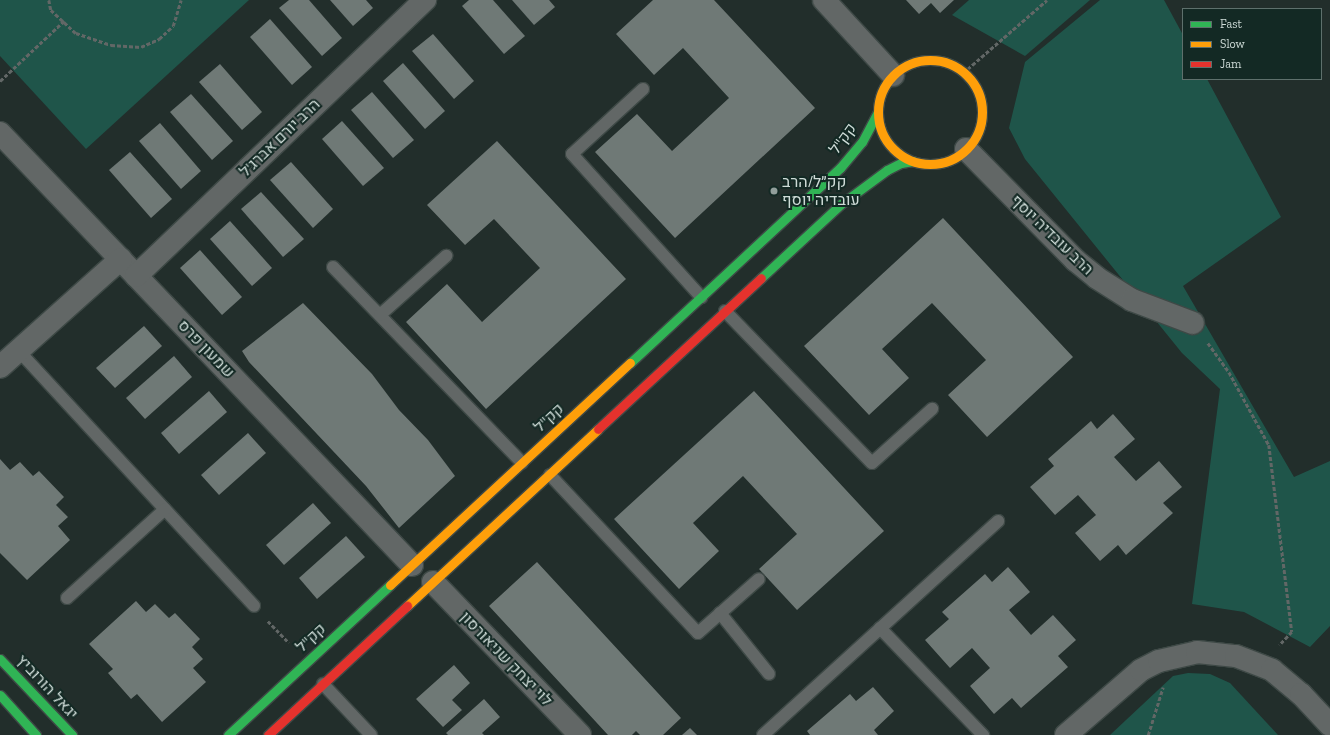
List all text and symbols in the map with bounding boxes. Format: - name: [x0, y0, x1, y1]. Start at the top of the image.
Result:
- legend: [1182, 8, 1322, 80]
- text: Fast: [1220, 17, 1242, 31]
- text: Slow: [1220, 37, 1245, 51]
- text: Jam: [1220, 57, 1241, 71]
- street label: הרב יורם אברג'ל: [236, 95, 324, 181]
- street label: קק"ל: [825, 120, 861, 158]
- place label: קק״ל/הרב עובדיה יוסף: [782, 172, 860, 210]
- marker: קק״ל/הרב עובדיה יוסף: [769, 186, 779, 196]
- street label: הרב עובדיה יוסף: [1007, 191, 1097, 279]
- street label: שמעון פרס: [174, 316, 238, 382]
- street label: קק"ל: [530, 399, 568, 437]
- street label: לוי יצחק שניאורסון: [456, 608, 556, 710]
- street label: קק"ל: [292, 619, 330, 657]
- street label: יגאל הורוביץ: [12, 651, 82, 723]

